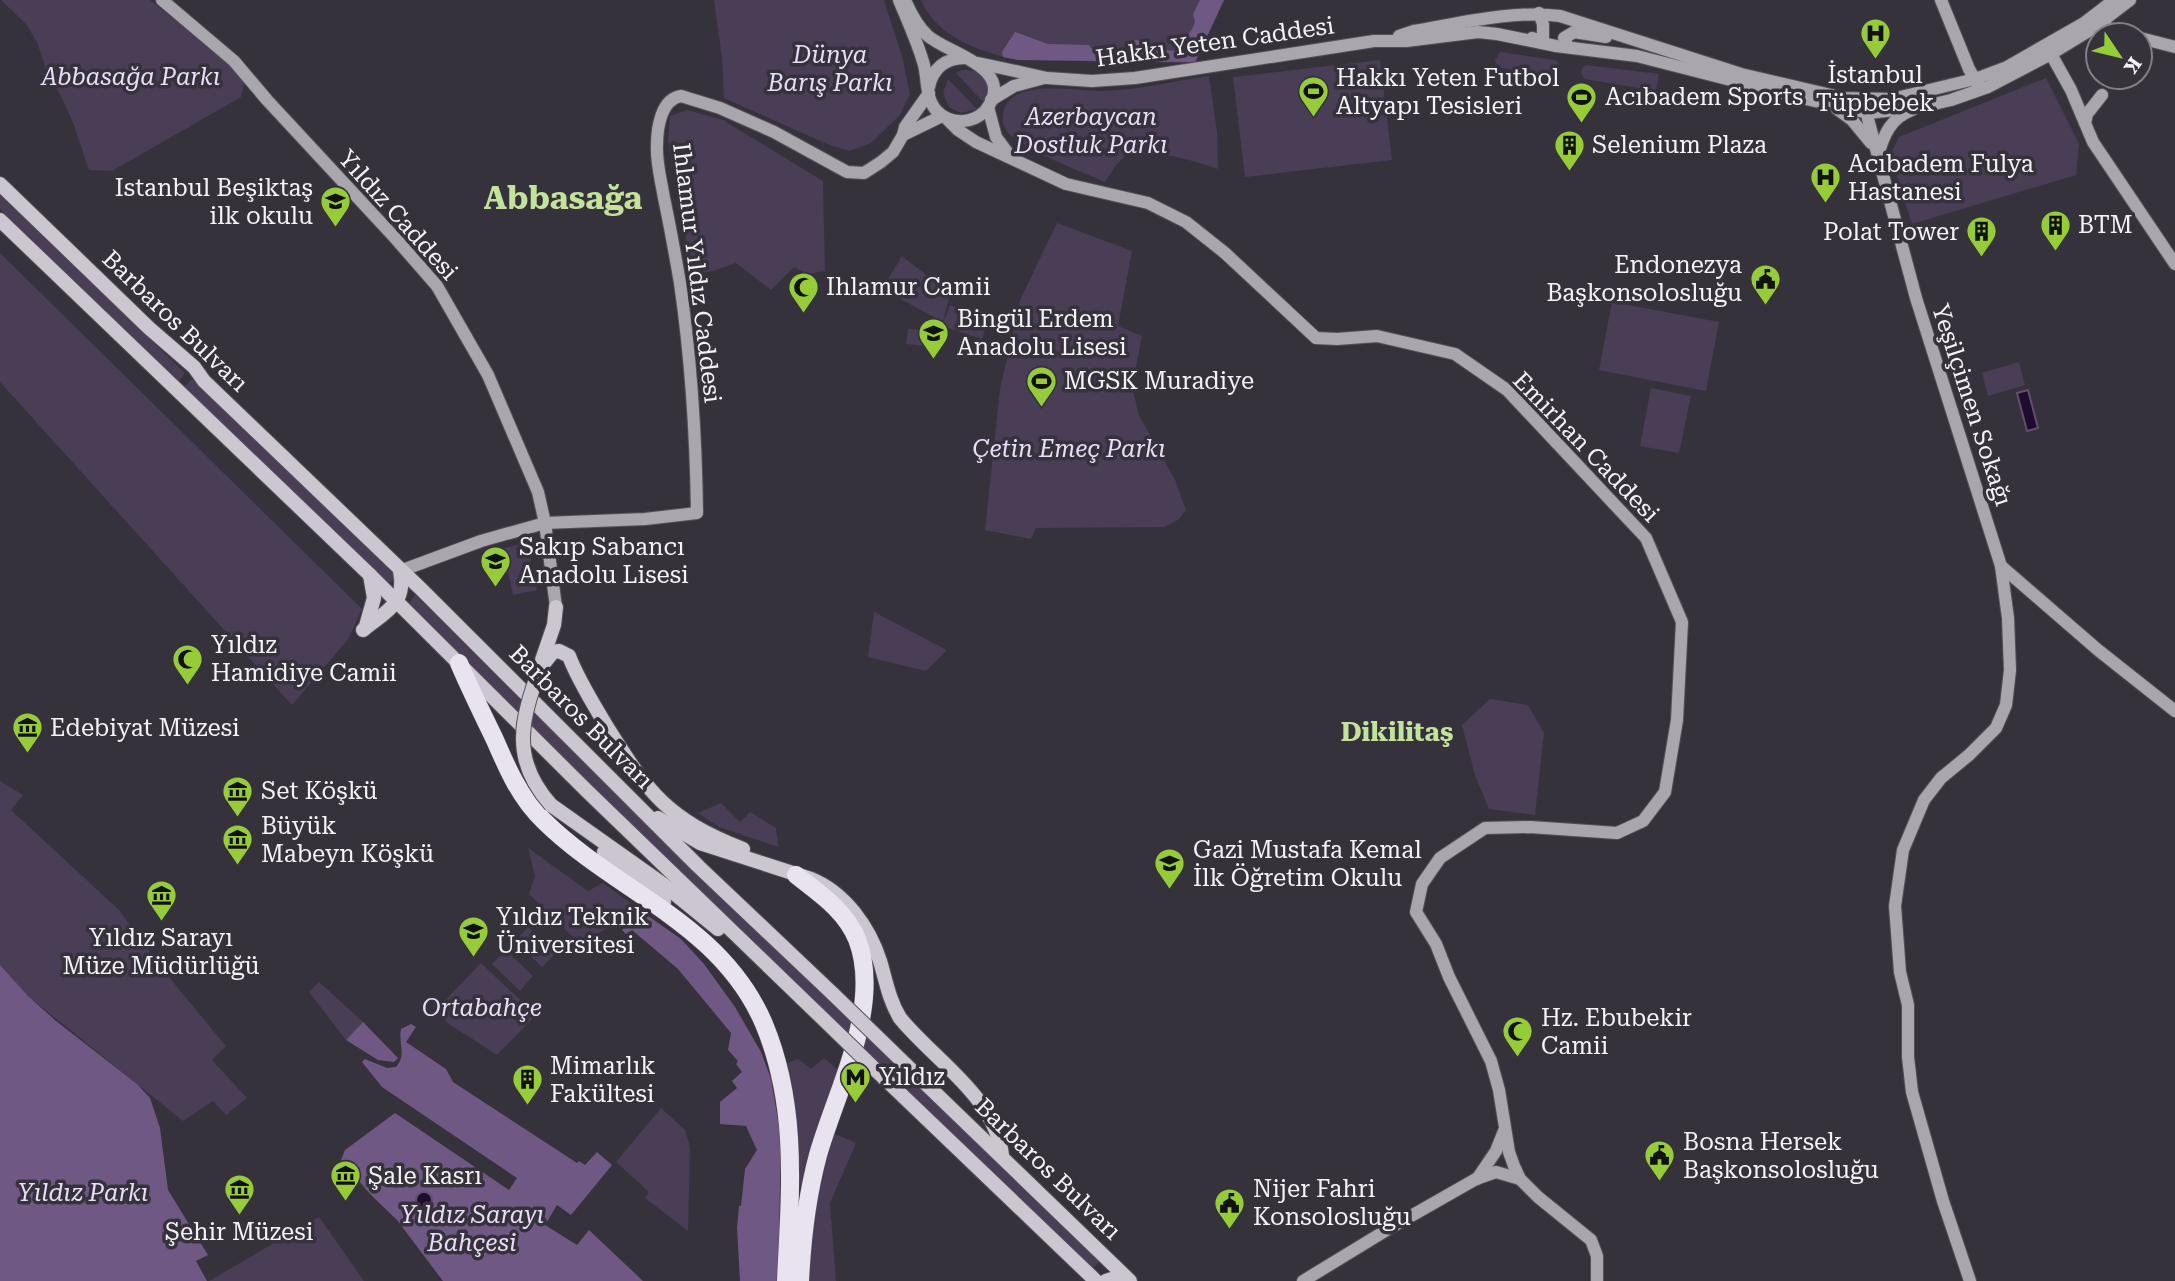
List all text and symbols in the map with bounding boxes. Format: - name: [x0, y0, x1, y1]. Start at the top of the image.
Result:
- street label: Hakkı Yeten Caddesi: [1094, 11, 1336, 73]
- hospital icon: İstanbul Tüpbebek: [1858, 16, 1892, 60]
- north arrow: [2084, 21, 2154, 91]
- park label: Dünya Barış Parkı: [766, 41, 893, 97]
- text: K: [2119, 53, 2146, 78]
- place label: İstanbul Tüpbebek: [1816, 60, 1934, 117]
- park label: Abbasağa Parkı: [40, 63, 220, 91]
- place label: Hakkı Yeten Futbol Altyapı Tesisleri: [1336, 64, 1560, 120]
- sports icon: Hakkı Yeten Futbol Altyapı Tesisleri: [1296, 75, 1330, 119]
- sports icon: Acıbadem Sports: [1565, 80, 1599, 124]
- place label: Acıbadem Sports: [1605, 83, 1803, 111]
- park label: Azerbaycan Dostluk Parkı: [1013, 103, 1168, 159]
- building icon: Selenium Plaza: [1552, 128, 1586, 172]
- place label: Selenium Plaza: [1592, 131, 1767, 159]
- street label: Ihlamur Yıldız Caddesi: [667, 141, 727, 405]
- street label: Yıldız Caddesi: [332, 144, 464, 286]
- place label: Acıbadem Fulya Hastanesi: [1848, 150, 2034, 206]
- hospital icon: Acıbadem Fulya Hastanesi: [1808, 161, 1842, 205]
- place label: Istanbul Beşiktaş ilk okulu: [115, 174, 313, 230]
- district label: Abbasağa: [484, 179, 643, 217]
- school or university icon: Istanbul Beşiktaş ilk okulu: [319, 185, 353, 229]
- building icon: BTM: [2038, 208, 2072, 252]
- place label: BTM: [2078, 211, 2133, 239]
- building icon: Polat Tower: [1965, 215, 1999, 259]
- place label: Polat Tower: [1823, 218, 1959, 246]
- street label: Barbaros Bulvarı: [97, 245, 254, 398]
- place label: Endonezya Başkonsolosluğu: [1546, 251, 1742, 307]
- public building icon: Endonezya Başkonsolosluğu: [1748, 262, 1782, 306]
- mosque icon: Ihlamur Camii: [786, 270, 820, 314]
- place label: Ihlamur Camii: [826, 273, 991, 301]
- street label: Yeşilçimen Sokağı: [1926, 301, 2018, 510]
- place label: Bingül Erdem Anadolu Lisesi: [957, 305, 1127, 361]
- school or university icon: Bingül Erdem Anadolu Lisesi: [917, 316, 951, 360]
- sports icon: MGSK Muradiye: [1024, 364, 1058, 408]
- street label: Emirhan Caddesi: [1507, 366, 1665, 528]
- place label: MGSK Muradiye: [1064, 367, 1254, 395]
- park label: Çetin Emeç Parkı: [972, 435, 1166, 463]
- place label: Sakıp Sabancı Anadolu Lisesi: [519, 533, 689, 589]
- school or university icon: Sakıp Sabancı Anadolu Lisesi: [479, 544, 513, 588]
- place label: Yıldız Hamidiye Camii: [211, 631, 397, 687]
- street label: Barbaros Bulvarı: [504, 640, 659, 795]
- mosque icon: Yıldız Hamidiye Camii: [171, 642, 205, 686]
- museum icon: Edebiyat Müzesi: [10, 711, 44, 755]
- place label: Edebiyat Müzesi: [50, 714, 240, 742]
- district label: Dikilitaş: [1341, 717, 1453, 747]
- museum icon: Set Köşkü: [221, 774, 255, 818]
- place label: Set Köşkü: [261, 777, 378, 805]
- place label: Büyük Mabeyn Köşkü: [261, 812, 434, 868]
- museum icon: Büyük Mabeyn Köşkü: [221, 823, 255, 867]
- place label: Gazi Mustafa Kemal İlk Öğretim Okulu: [1193, 836, 1422, 892]
- school or university icon: Gazi Mustafa Kemal İlk Öğretim Okulu: [1153, 847, 1187, 891]
- museum icon: Yıldız Sarayı Müze Müdürlüğü: [144, 879, 178, 923]
- place label: Yıldız Teknik Üniversitesi: [496, 903, 649, 959]
- school or university icon: Yıldız Teknik Üniversitesi: [456, 914, 490, 958]
- place label: Yıldız Sarayı Müze Müdürlüğü: [62, 924, 260, 980]
- park label: Ortabahçe: [422, 994, 542, 1022]
- place label: Hz. Ebubekir Camii: [1541, 1004, 1692, 1060]
- mosque icon: Hz. Ebubekir Camii: [1501, 1015, 1535, 1059]
- place label: Mimarlık Fakültesi: [550, 1052, 656, 1108]
- metro station icon: Yıldız: [839, 1060, 873, 1104]
- building icon: Mimarlık Fakültesi: [510, 1063, 544, 1107]
- place label: Yıldız: [879, 1063, 945, 1091]
- street label: Barbaros Bulvarı: [970, 1093, 1127, 1246]
- place label: Bosna Hersek Başkonsolosluğu: [1683, 1128, 1879, 1184]
- public building icon: Bosna Hersek Başkonsolosluğu: [1643, 1139, 1677, 1183]
- museum icon: Şale Kasrı: [328, 1159, 362, 1203]
- place label: Şale Kasrı: [368, 1162, 482, 1190]
- museum icon: Şehir Müzesi: [222, 1173, 256, 1217]
- place label: Nijer Fahri Konsolosluğu: [1253, 1175, 1411, 1231]
- park label: Yıldız Parkı: [18, 1179, 148, 1207]
- public building icon: Nijer Fahri Konsolosluğu: [1213, 1186, 1247, 1230]
- park label: Yıldız Sarayı Bahçesi: [400, 1201, 544, 1257]
- place label: Şehir Müzesi: [165, 1218, 314, 1246]

